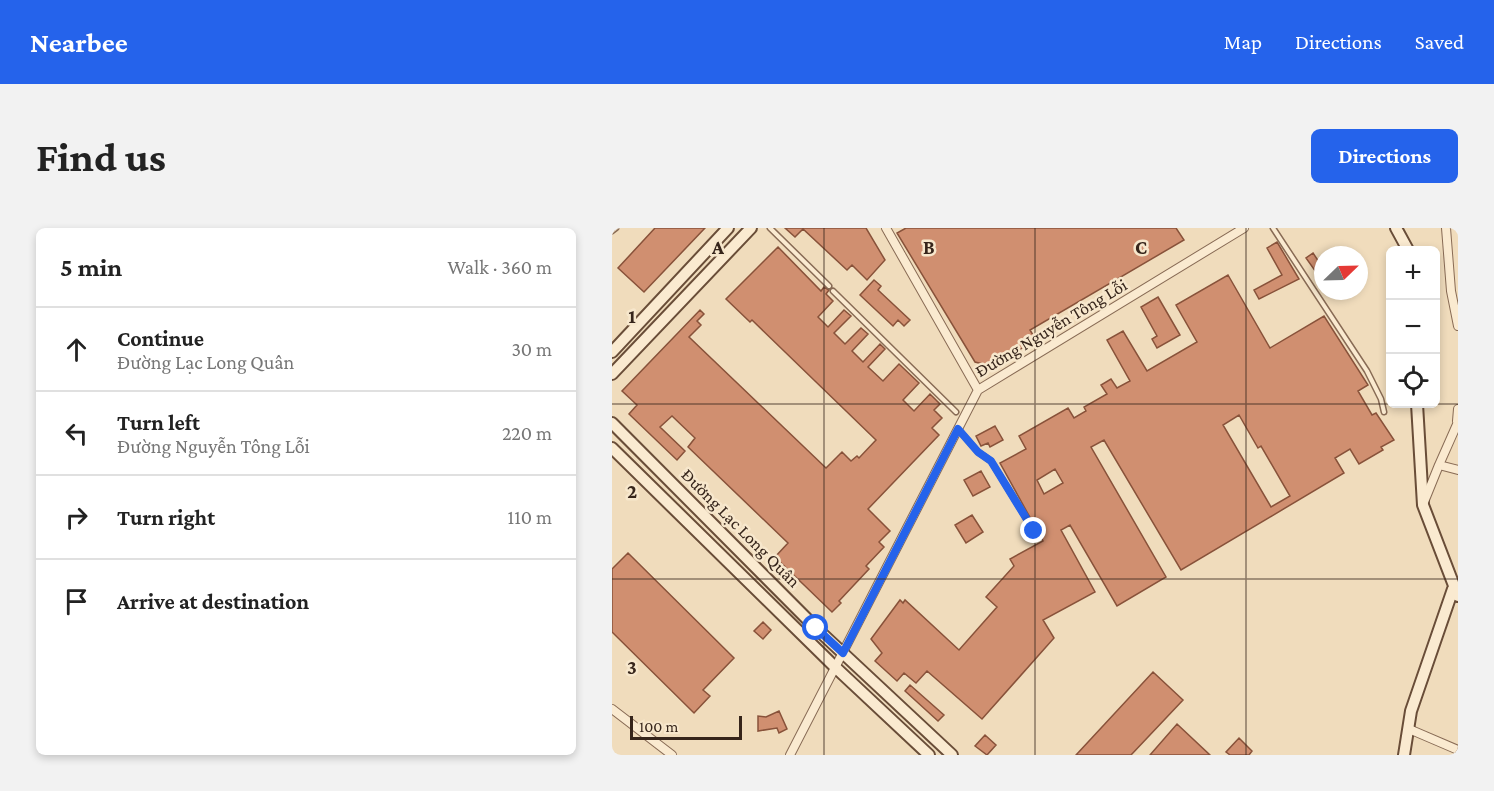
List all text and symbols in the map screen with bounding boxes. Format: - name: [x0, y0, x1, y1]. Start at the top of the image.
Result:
- text: Nearbee: [30, 27, 128, 58]
- text: Map: [1224, 30, 1262, 54]
- text: Directions: [1295, 30, 1382, 54]
- text: Saved: [1415, 30, 1464, 54]
- button: Directions: [1311, 129, 1458, 183]
- text: Find us: [36, 133, 166, 180]
- text: A: [711, 236, 725, 258]
- text: B: [923, 236, 935, 258]
- text: C: [1135, 236, 1147, 258]
- north arrow: [1314, 246, 1368, 300]
- map controls: [1386, 246, 1440, 408]
- button: +: [1386, 246, 1440, 300]
- text: 5 min: [60, 253, 122, 282]
- text: Walk · 360 m: [447, 256, 552, 278]
- street label: Đường Nguyễn Tông Lỗi: [971, 275, 1131, 381]
- button: −: [1386, 300, 1440, 354]
- text: 1: [628, 305, 636, 327]
- text: Continue: [117, 326, 204, 351]
- icon: ahead: [60, 333, 93, 366]
- text: 30 m: [511, 338, 552, 360]
- text: Đường Lạc Long Quân: [117, 351, 294, 373]
- button: locate: [1386, 354, 1440, 408]
- text: Turn left: [117, 410, 200, 435]
- icon: left: [60, 417, 93, 450]
- text: 220 m: [502, 422, 552, 444]
- text: Đường Nguyễn Tông Lỗi: [117, 435, 310, 457]
- street label: Đường Lạc Long Quân: [677, 464, 805, 592]
- text: 2: [627, 480, 637, 502]
- icon: right: [60, 501, 93, 534]
- text: Turn right: [117, 505, 215, 530]
- text: 110 m: [508, 506, 552, 528]
- route end: [1020, 517, 1046, 543]
- icon: arrive: [60, 585, 93, 618]
- text: Arrive at destination: [117, 589, 309, 614]
- route start: [802, 614, 828, 640]
- text: 3: [627, 656, 637, 678]
- scale bar: [630, 713, 742, 741]
- text: 100 m: [639, 718, 678, 735]

